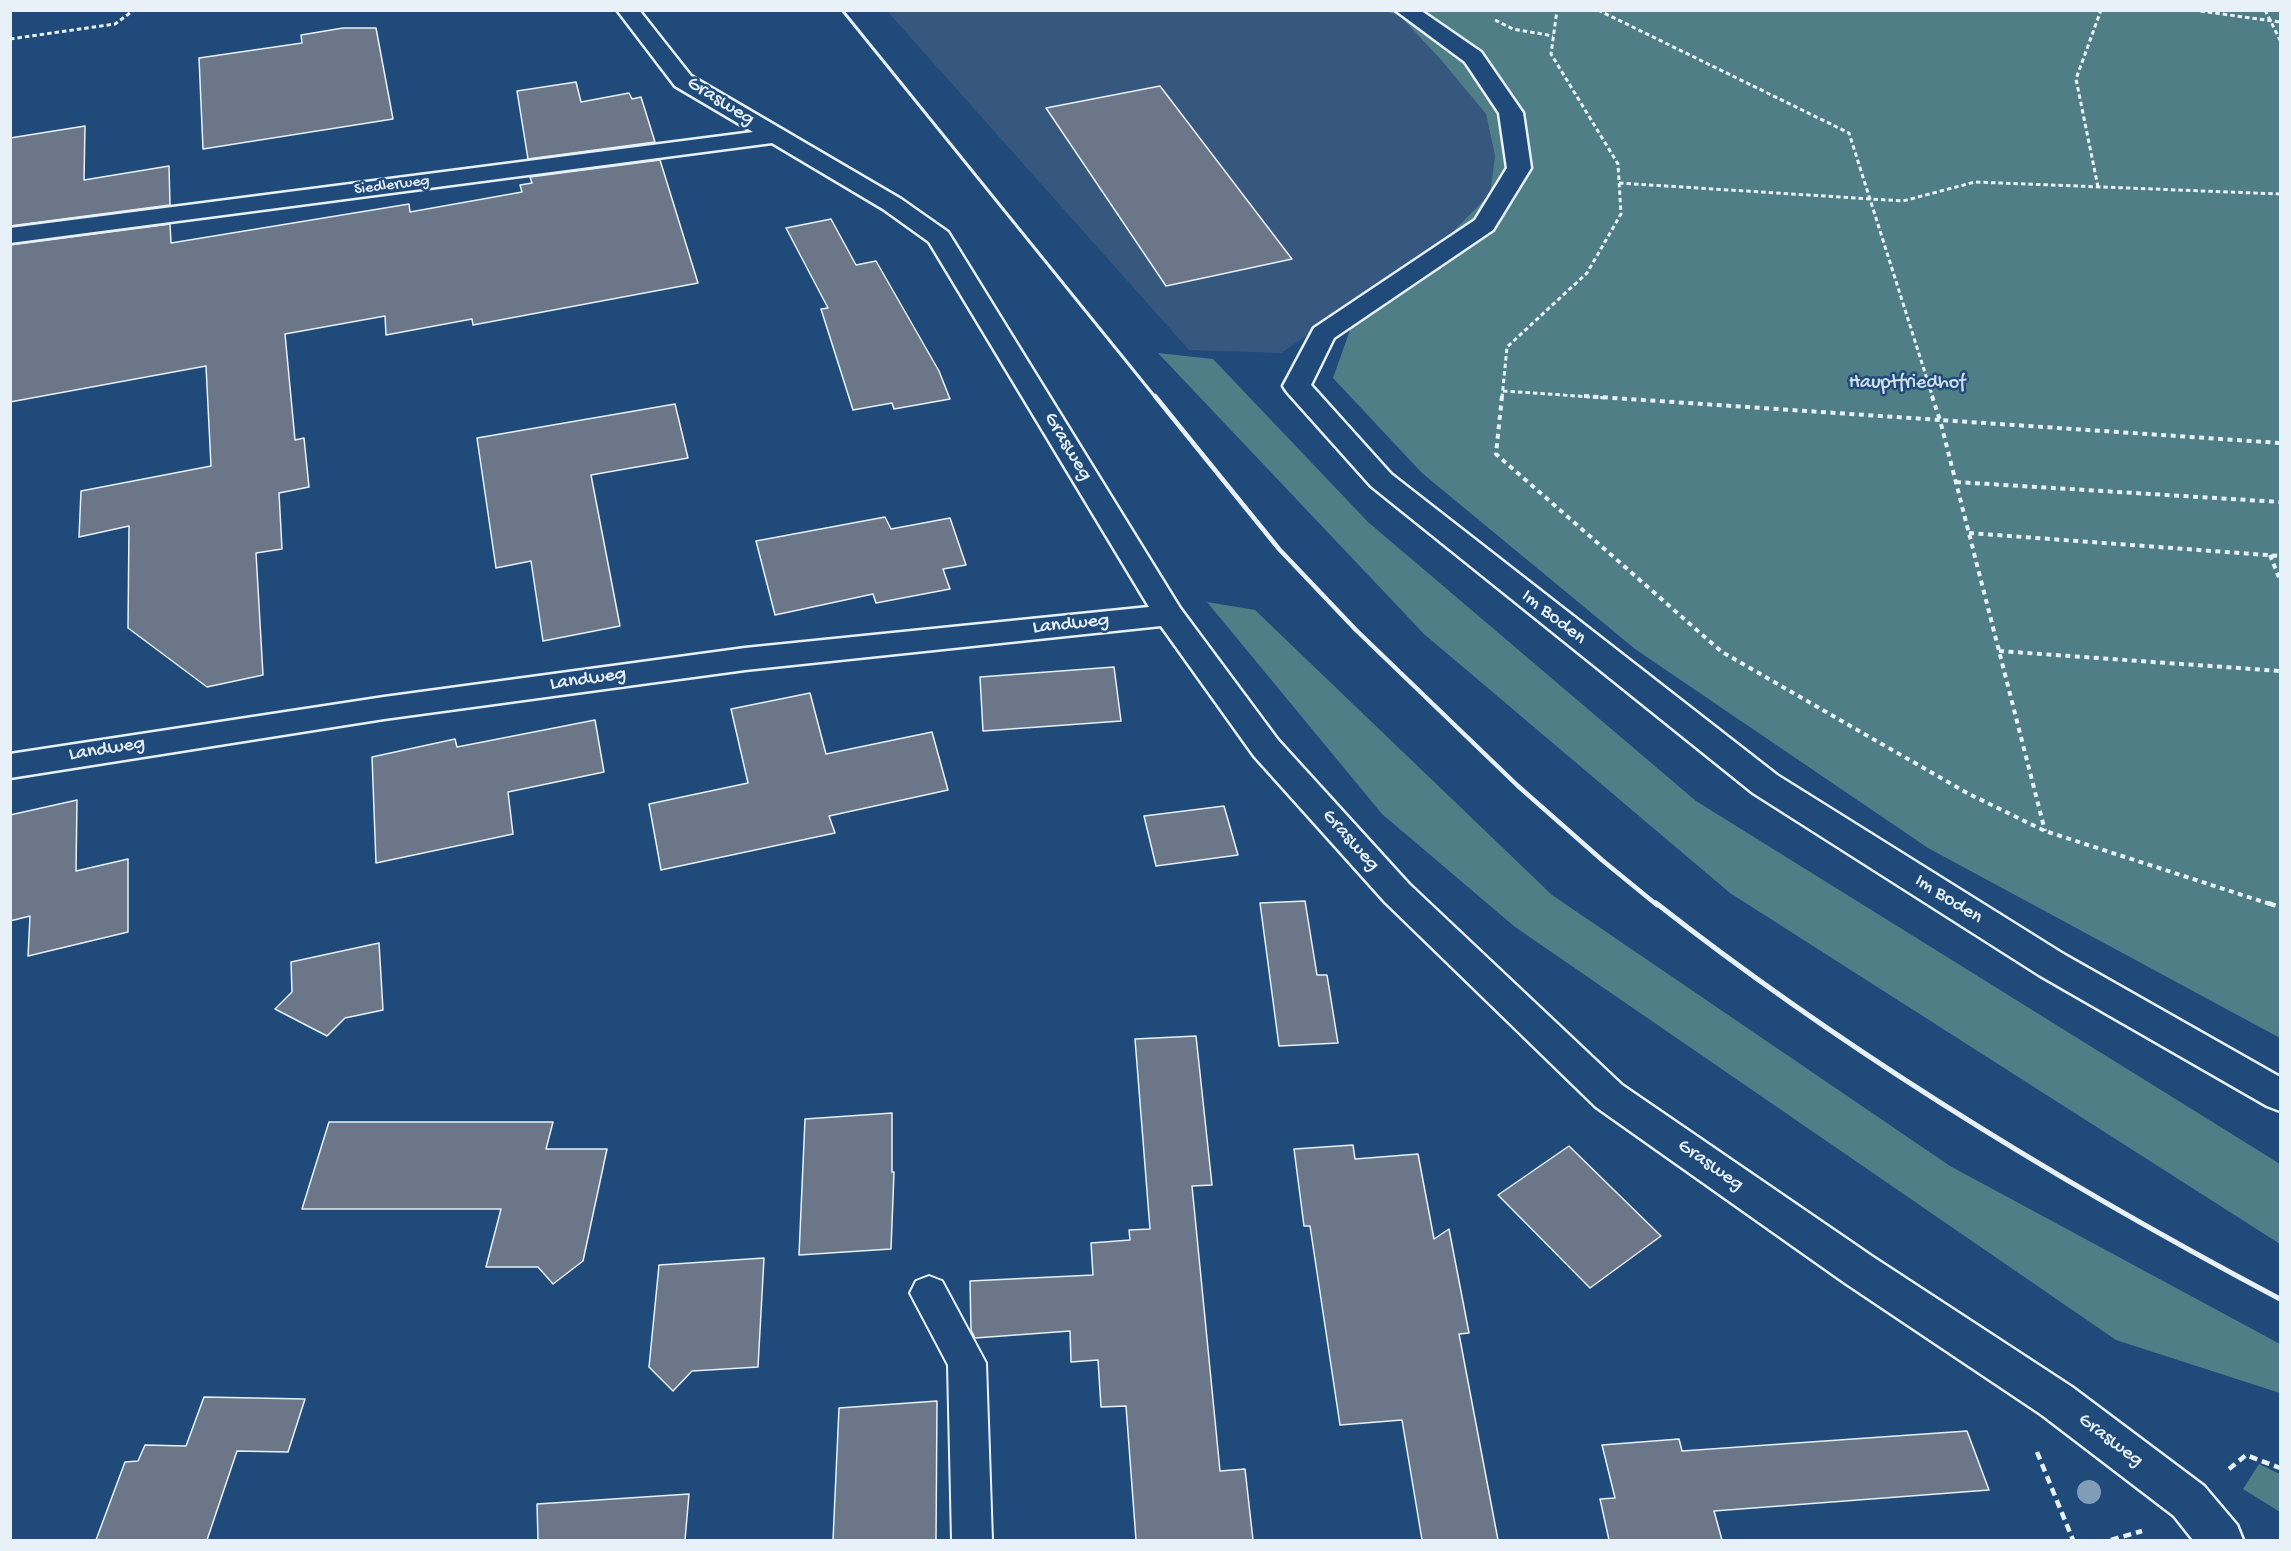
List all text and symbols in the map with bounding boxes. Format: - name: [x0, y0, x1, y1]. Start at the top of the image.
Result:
- street label: Grasweg: [682, 72, 758, 132]
- street label: Siedlerweg: [353, 172, 431, 200]
- park label: Hauptfriedhof: [1849, 372, 1965, 396]
- street label: Grasweg: [1037, 409, 1097, 485]
- street label: Im Boden: [1516, 585, 1590, 651]
- street label: Landweg: [1032, 609, 1110, 641]
- street label: Landweg: [548, 663, 628, 697]
- street label: Landweg: [67, 732, 147, 768]
- street label: Grasweg: [1316, 805, 1384, 877]
- street label: Im Boden: [1909, 870, 1987, 930]
- street label: Grasweg: [1672, 1135, 1748, 1197]
- street label: Grasweg: [2073, 1409, 2147, 1473]

